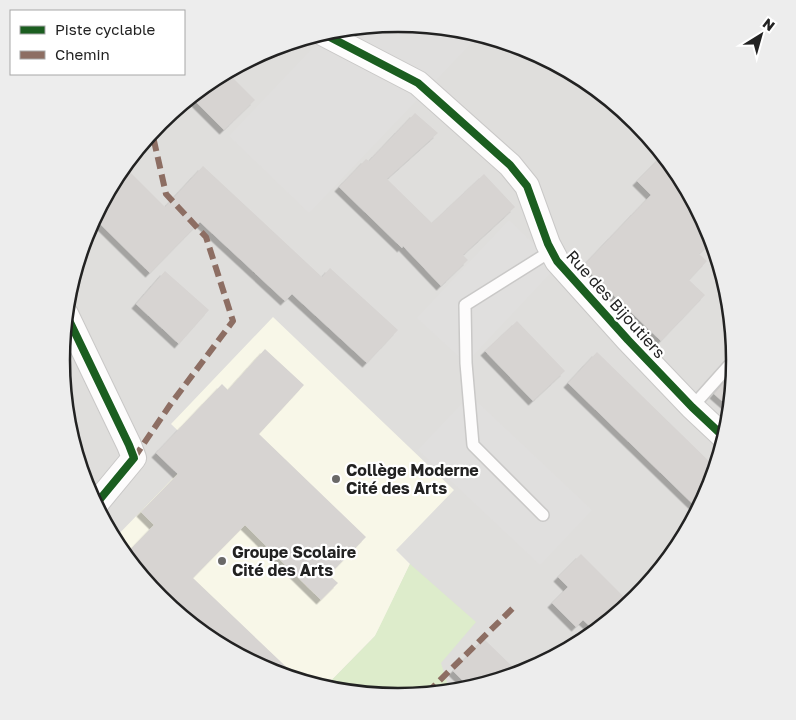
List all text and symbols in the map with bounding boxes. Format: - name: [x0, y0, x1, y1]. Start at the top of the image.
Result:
- legend: [10, 10, 185, 75]
- north arrow: [736, 10, 786, 60]
- text: N: [760, 14, 778, 34]
- text: Piste cyclable: [55, 20, 156, 38]
- text: Chemin: [55, 45, 110, 63]
- street label: Rue des Bijoutiers: [562, 246, 670, 362]
- place label: Collège Moderne Cité des Arts: [346, 460, 479, 498]
- marker: Collège Moderne Cité des Arts: [330, 473, 342, 485]
- place label: Groupe Scolaire Cité des Arts: [232, 542, 356, 580]
- marker: Groupe Scolaire Cité des Arts: [216, 555, 228, 567]

